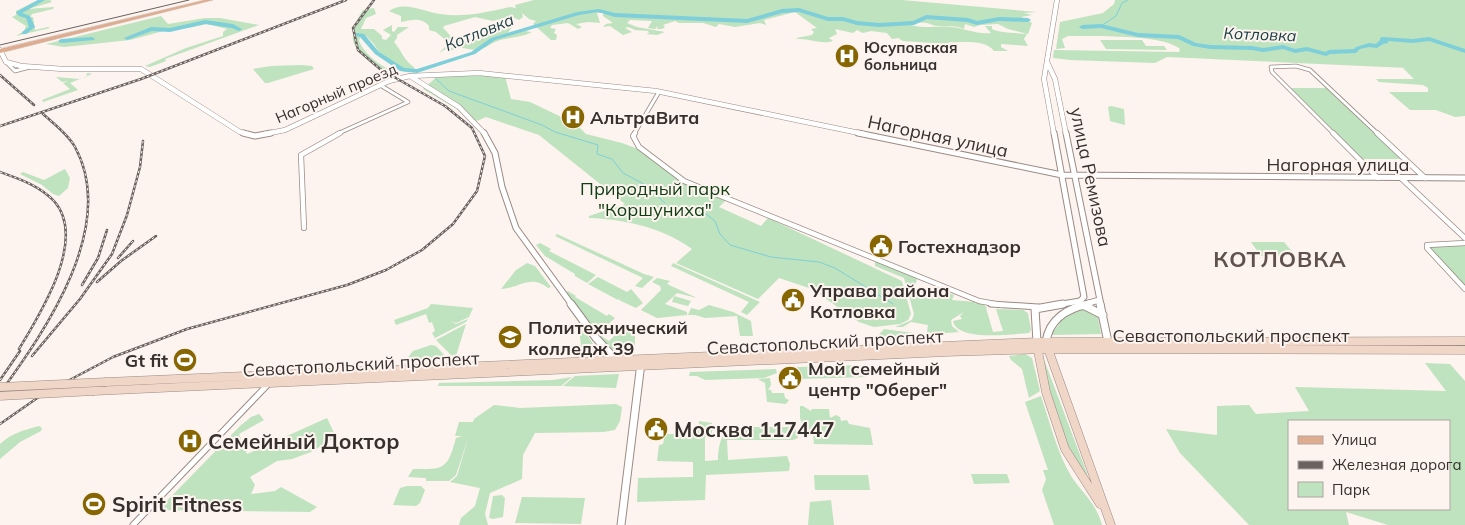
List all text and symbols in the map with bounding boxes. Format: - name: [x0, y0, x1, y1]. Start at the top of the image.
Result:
- water label: Котловка: [441, 9, 517, 55]
- water label: Котловка: [1223, 23, 1297, 45]
- place label: Юсуповская больница: [864, 38, 958, 74]
- hospital icon: Юсуповская больница: [834, 43, 860, 69]
- street label: Нагорный проезд: [272, 59, 400, 127]
- hospital icon: АльтраВита: [560, 104, 586, 130]
- street label: улица Ремизова: [1065, 105, 1117, 249]
- place label: АльтраВита: [590, 106, 699, 129]
- street label: Нагорная улица: [866, 110, 1010, 162]
- street label: Нагорная улица: [1267, 153, 1410, 176]
- park label: Природный парк "Коршуниха": [580, 177, 730, 221]
- public building icon: Гостехнадзор: [868, 233, 894, 259]
- place label: Гостехнадзор: [898, 235, 1021, 258]
- district label: КОТЛОВКА: [1213, 245, 1347, 273]
- place label: Управа района Котловка: [809, 279, 949, 323]
- public building icon: Управа района Котловка: [780, 287, 806, 313]
- place label: Политехнический колледж 39: [528, 316, 688, 360]
- school or university icon: Политехнический колледж 39: [497, 324, 523, 350]
- street label: Севастопольский проспект: [706, 324, 945, 360]
- street label: Севастопольский проспект: [1113, 324, 1350, 347]
- street label: Севастопольский проспект: [242, 346, 481, 382]
- sports icon: Gt fit: [172, 347, 198, 373]
- place label: Gt fit: [125, 349, 168, 372]
- place label: Мой семейный центр "Оберег": [808, 357, 947, 401]
- public building icon: Мой семейный центр "Оберег": [777, 365, 803, 391]
- public building icon: Москва 117447: [643, 416, 669, 442]
- place label: Москва 117447: [674, 416, 835, 442]
- legend: [1288, 420, 1450, 510]
- hospital icon: Семейный Доктор: [177, 428, 203, 454]
- place label: Семейный Доктор: [208, 428, 400, 454]
- text: Улица: [1331, 430, 1377, 449]
- text: Железная дорога: [1332, 455, 1462, 474]
- text: Парк: [1332, 480, 1371, 499]
- sports icon: Spirit Fitness: [81, 491, 107, 517]
- place label: Spirit Fitness: [112, 491, 242, 517]

